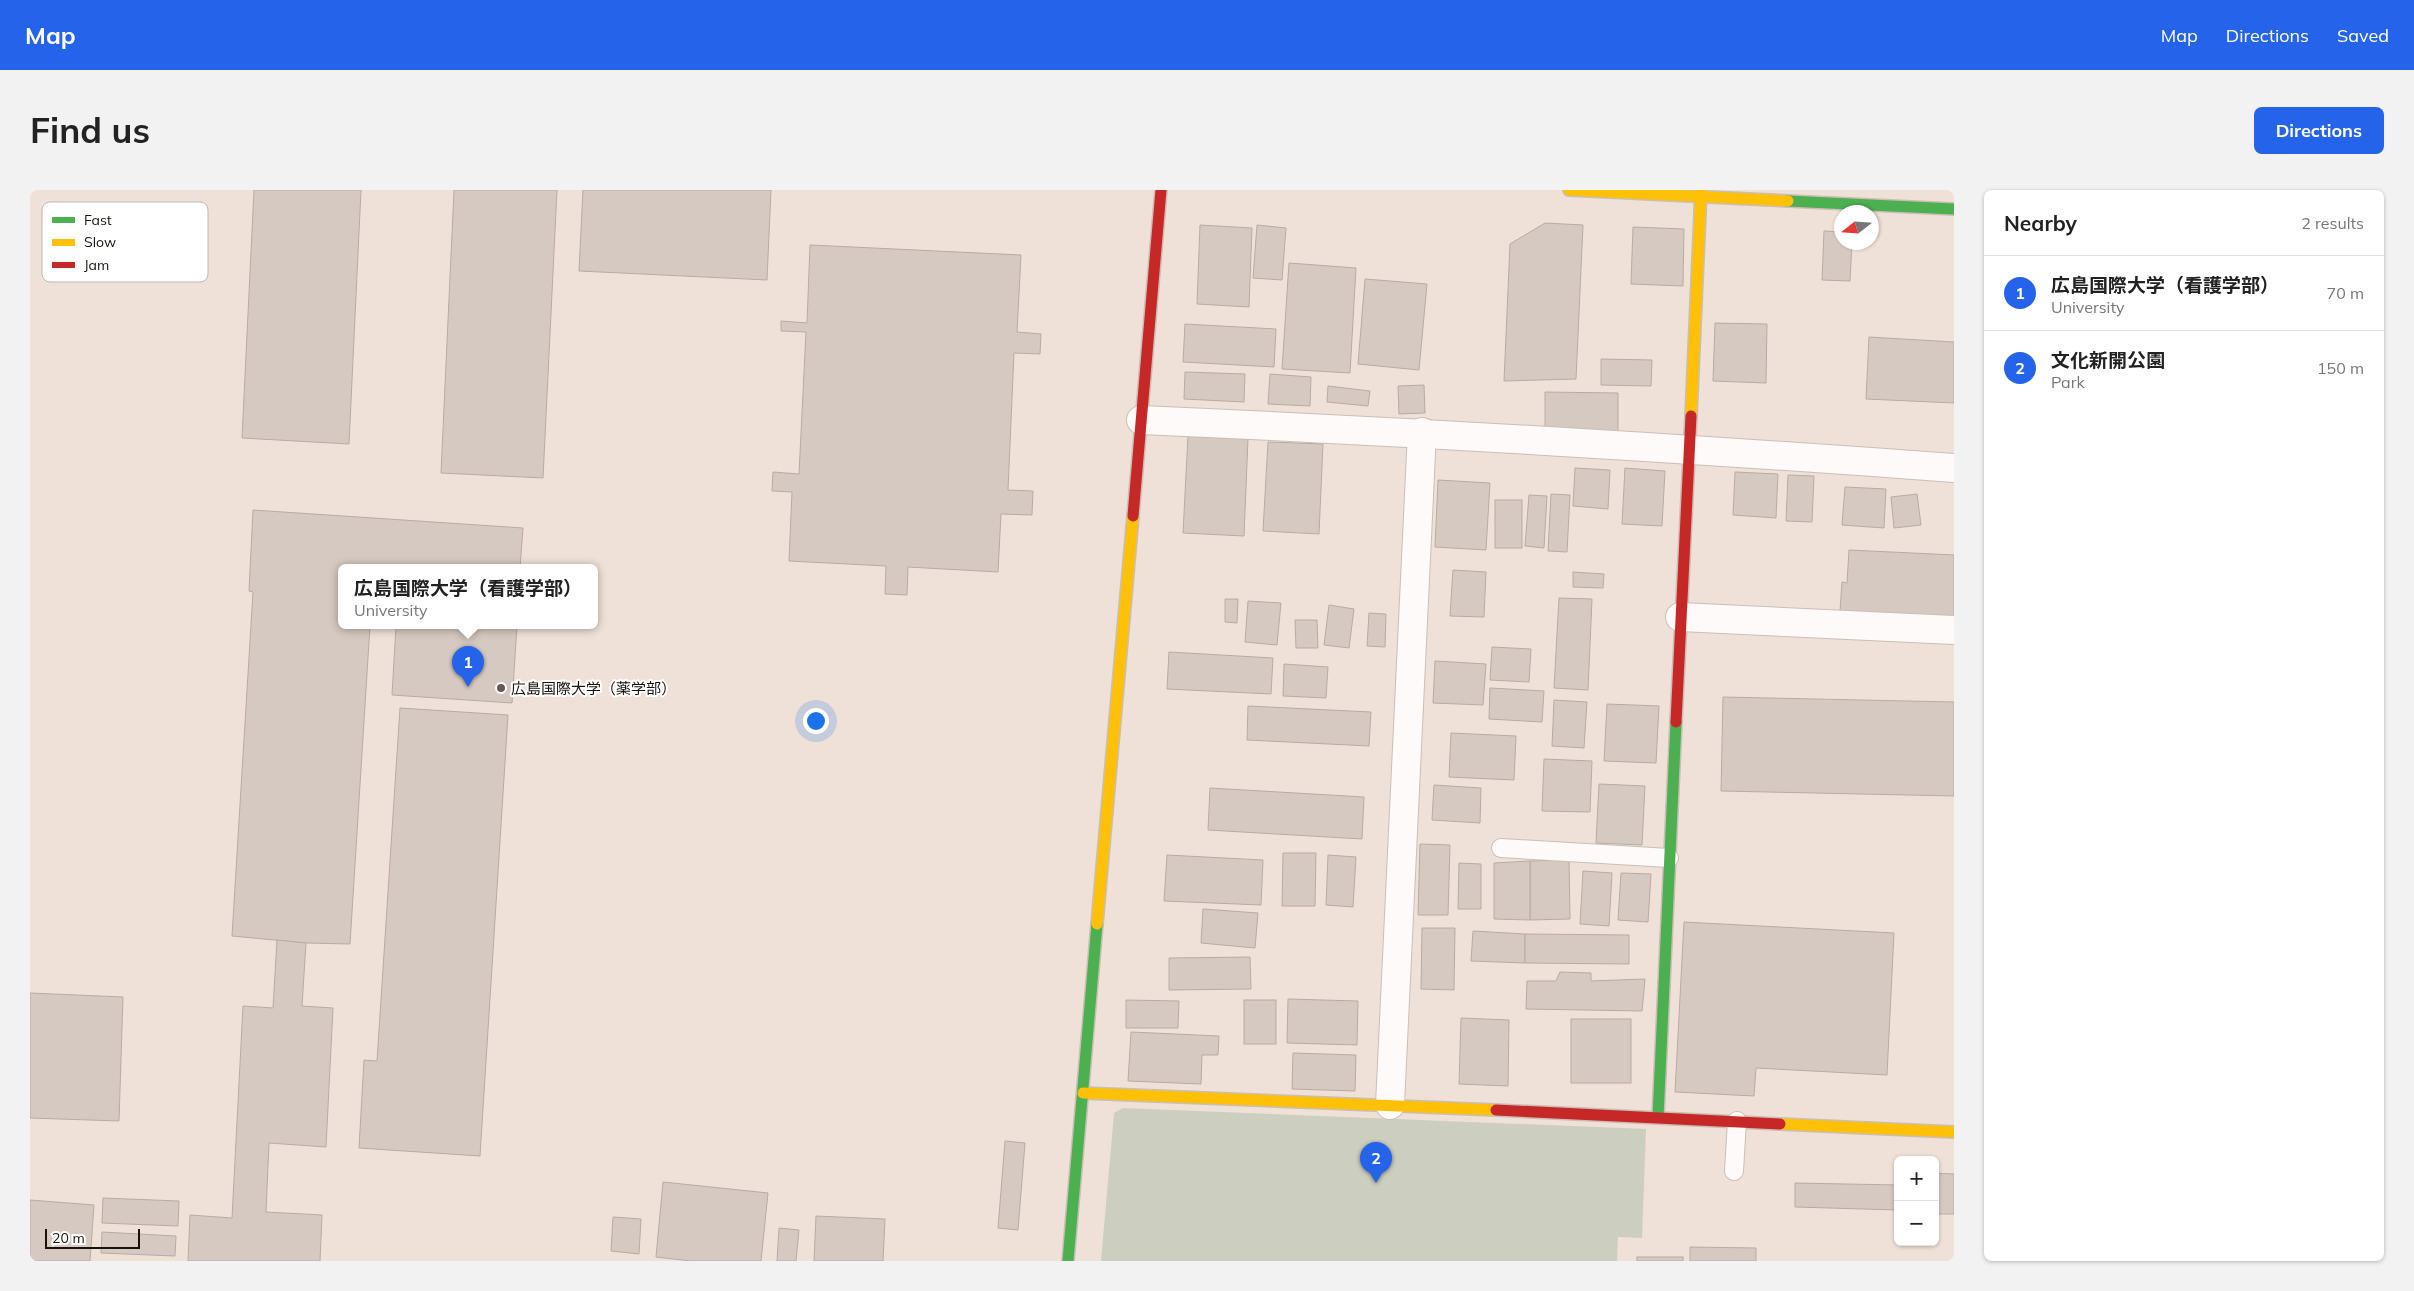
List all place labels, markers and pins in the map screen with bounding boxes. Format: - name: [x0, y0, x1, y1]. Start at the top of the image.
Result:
- pin: 1: [452, 646, 484, 687]
- place label: 広島国際大学（薬学部）: [511, 679, 676, 698]
- marker: 広島国際大学（薬学部）: [495, 682, 507, 694]
- pin: 2: [1360, 1142, 1392, 1183]

